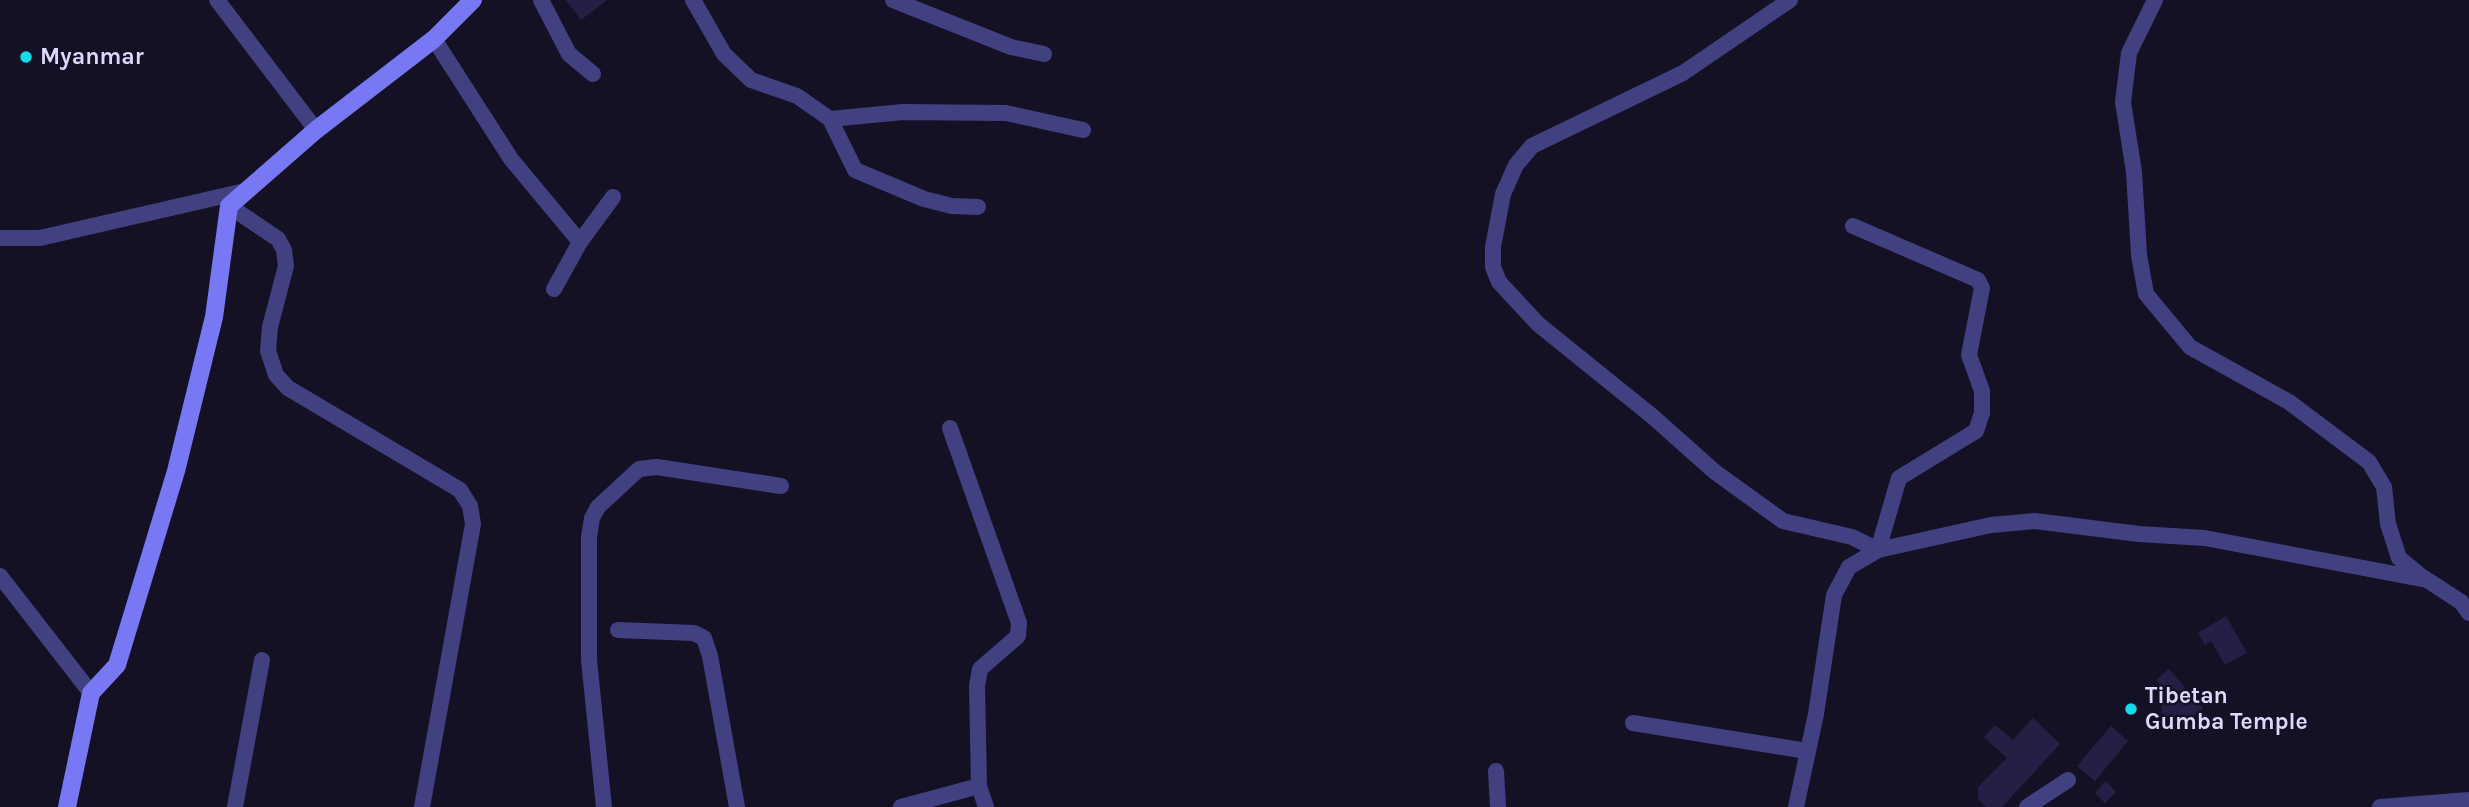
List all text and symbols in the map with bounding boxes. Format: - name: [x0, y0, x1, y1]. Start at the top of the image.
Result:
- place label: Myanmar: [40, 43, 144, 71]
- marker: Myanmar: [18, 49, 34, 65]
- place label: Tibetan Gumba Temple: [2145, 682, 2308, 736]
- marker: Tibetan Gumba Temple: [2123, 701, 2139, 717]

